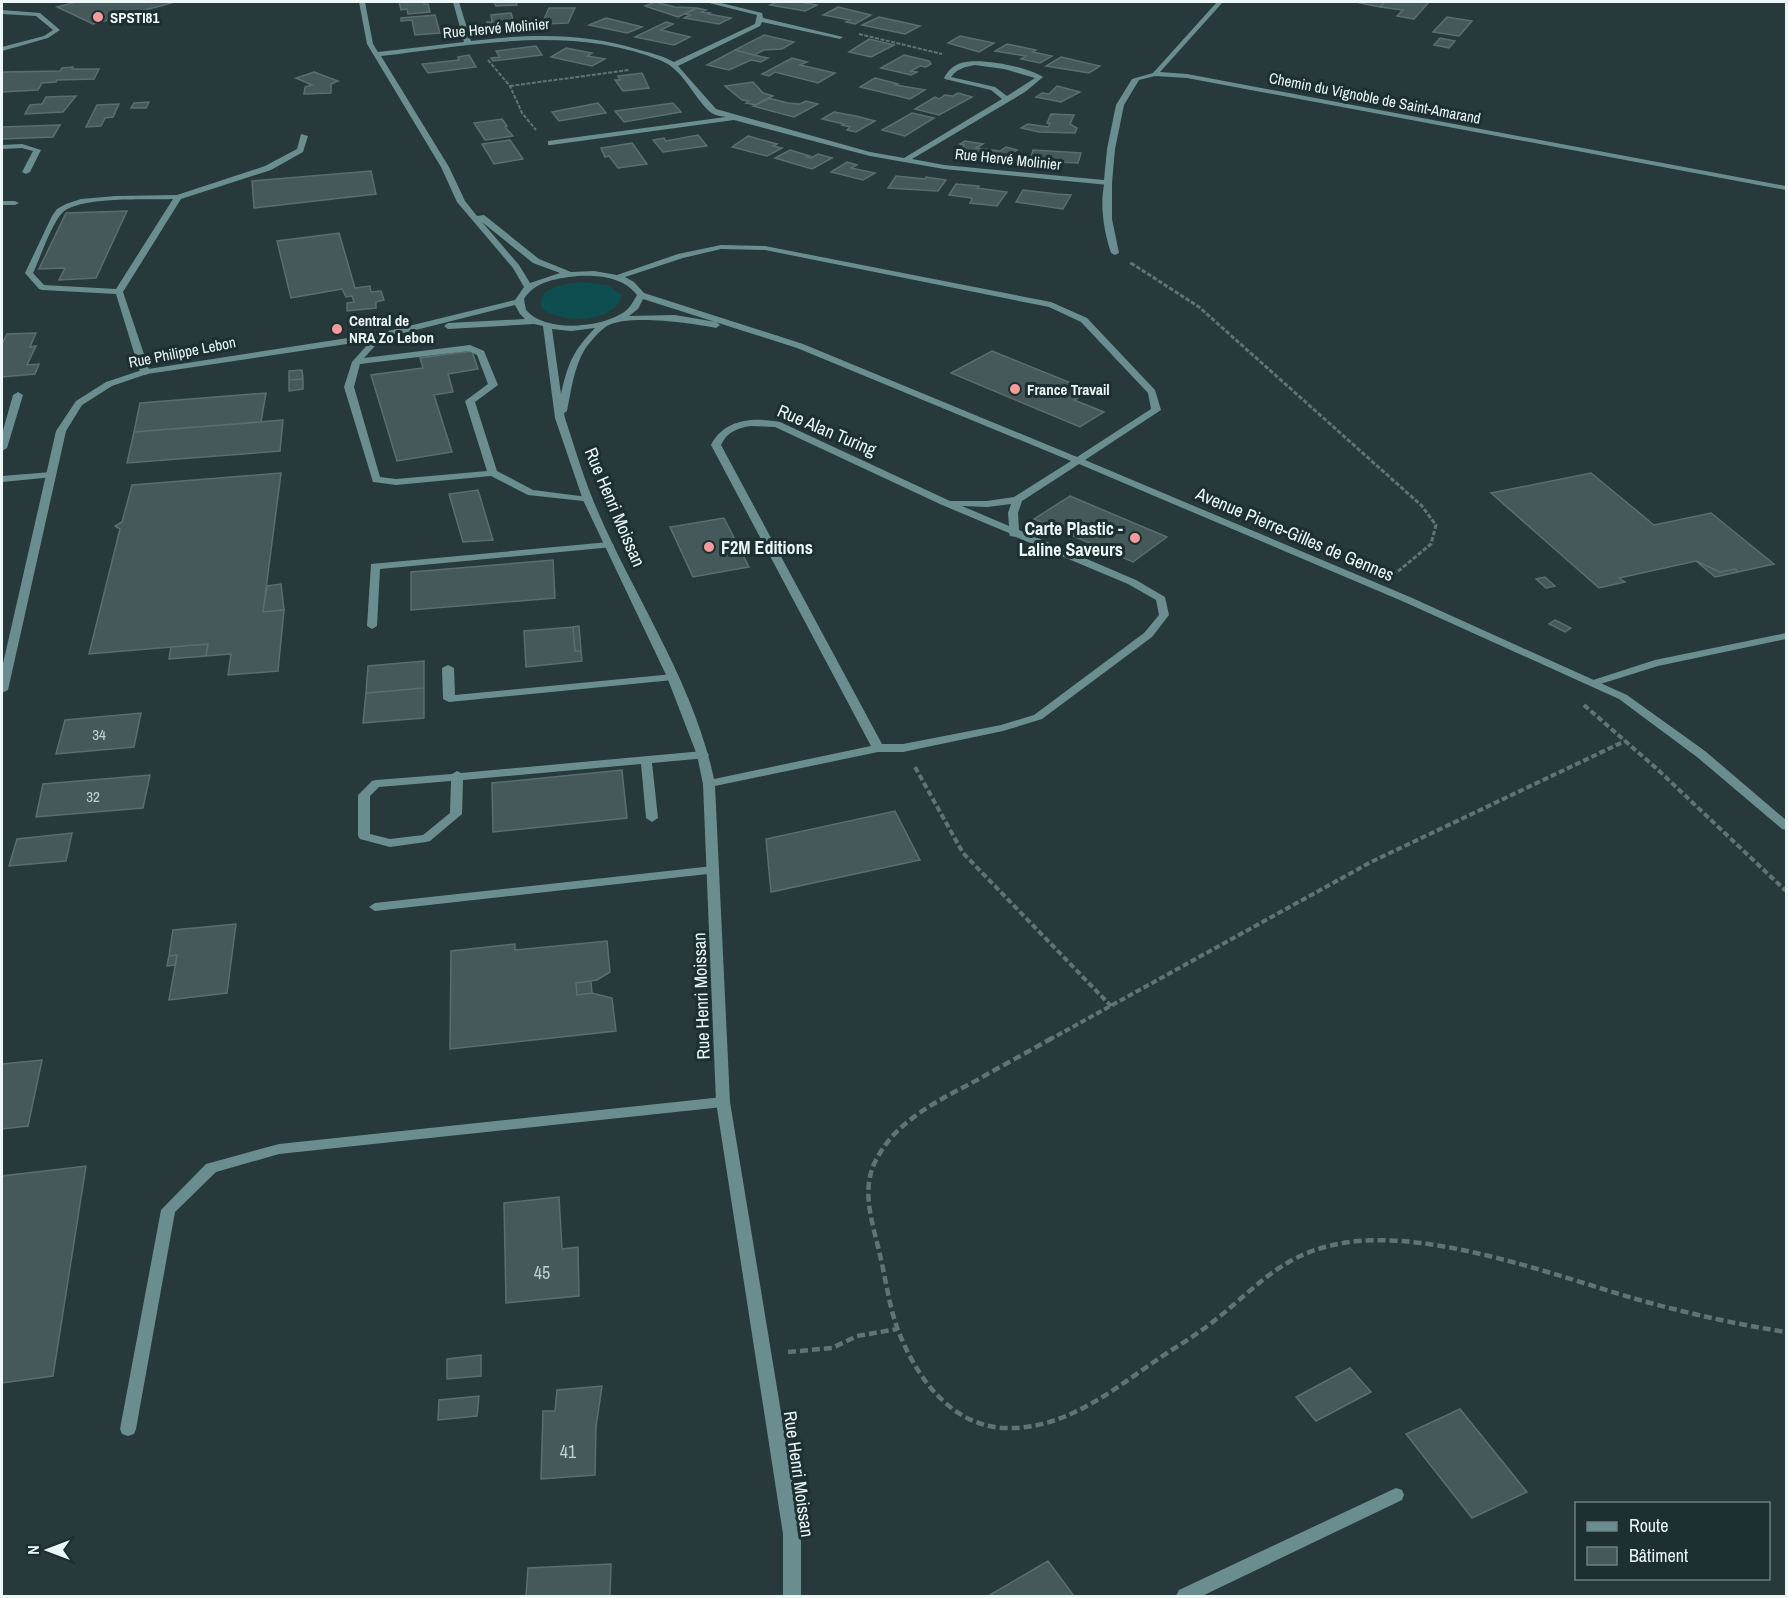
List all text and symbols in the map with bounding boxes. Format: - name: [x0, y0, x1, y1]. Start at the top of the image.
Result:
- place label: SPSTI81: [110, 7, 159, 28]
- marker: SPSTI81: [91, 10, 105, 24]
- street label: Rue Hervé Molinier: [442, 13, 550, 43]
- street label: Chemin du Vignoble de Saint-Amarand: [1267, 67, 1483, 129]
- street label: Rue Hervé Molinier: [954, 143, 1062, 175]
- place label: Central de NRA Zo Lebon: [349, 310, 434, 348]
- marker: Central de NRA Zo Lebon: [330, 322, 344, 336]
- street label: Rue Philippe Lebon: [127, 331, 237, 373]
- place label: France Travail: [1027, 379, 1110, 400]
- marker: France Travail: [1008, 382, 1022, 396]
- street label: Rue Alan Turing: [774, 398, 881, 462]
- street label: Rue Henri Moissan: [579, 444, 651, 570]
- street label: Avenue Pierre-Gilles de Gennes: [1191, 480, 1398, 587]
- place label: Carte Plastic - Laline Saveurs: [1019, 516, 1123, 562]
- marker: Carte Plastic - Laline Saveurs: [1128, 531, 1142, 545]
- place label: F2M Editions: [721, 535, 813, 560]
- marker: F2M Editions: [702, 540, 716, 554]
- house number: 34: [92, 724, 106, 745]
- house number: 32: [86, 786, 100, 807]
- street label: Rue Henri Moissan: [686, 932, 716, 1060]
- house number: 45: [534, 1260, 550, 1285]
- street label: Rue Henri Moissan: [778, 1409, 820, 1539]
- house number: 41: [560, 1439, 577, 1464]
- legend: [1575, 1502, 1770, 1580]
- text: Route: [1629, 1513, 1668, 1538]
- north arrow: [18, 1520, 78, 1580]
- text: Bâtiment: [1629, 1543, 1688, 1568]
- text: N: [22, 1545, 44, 1555]

